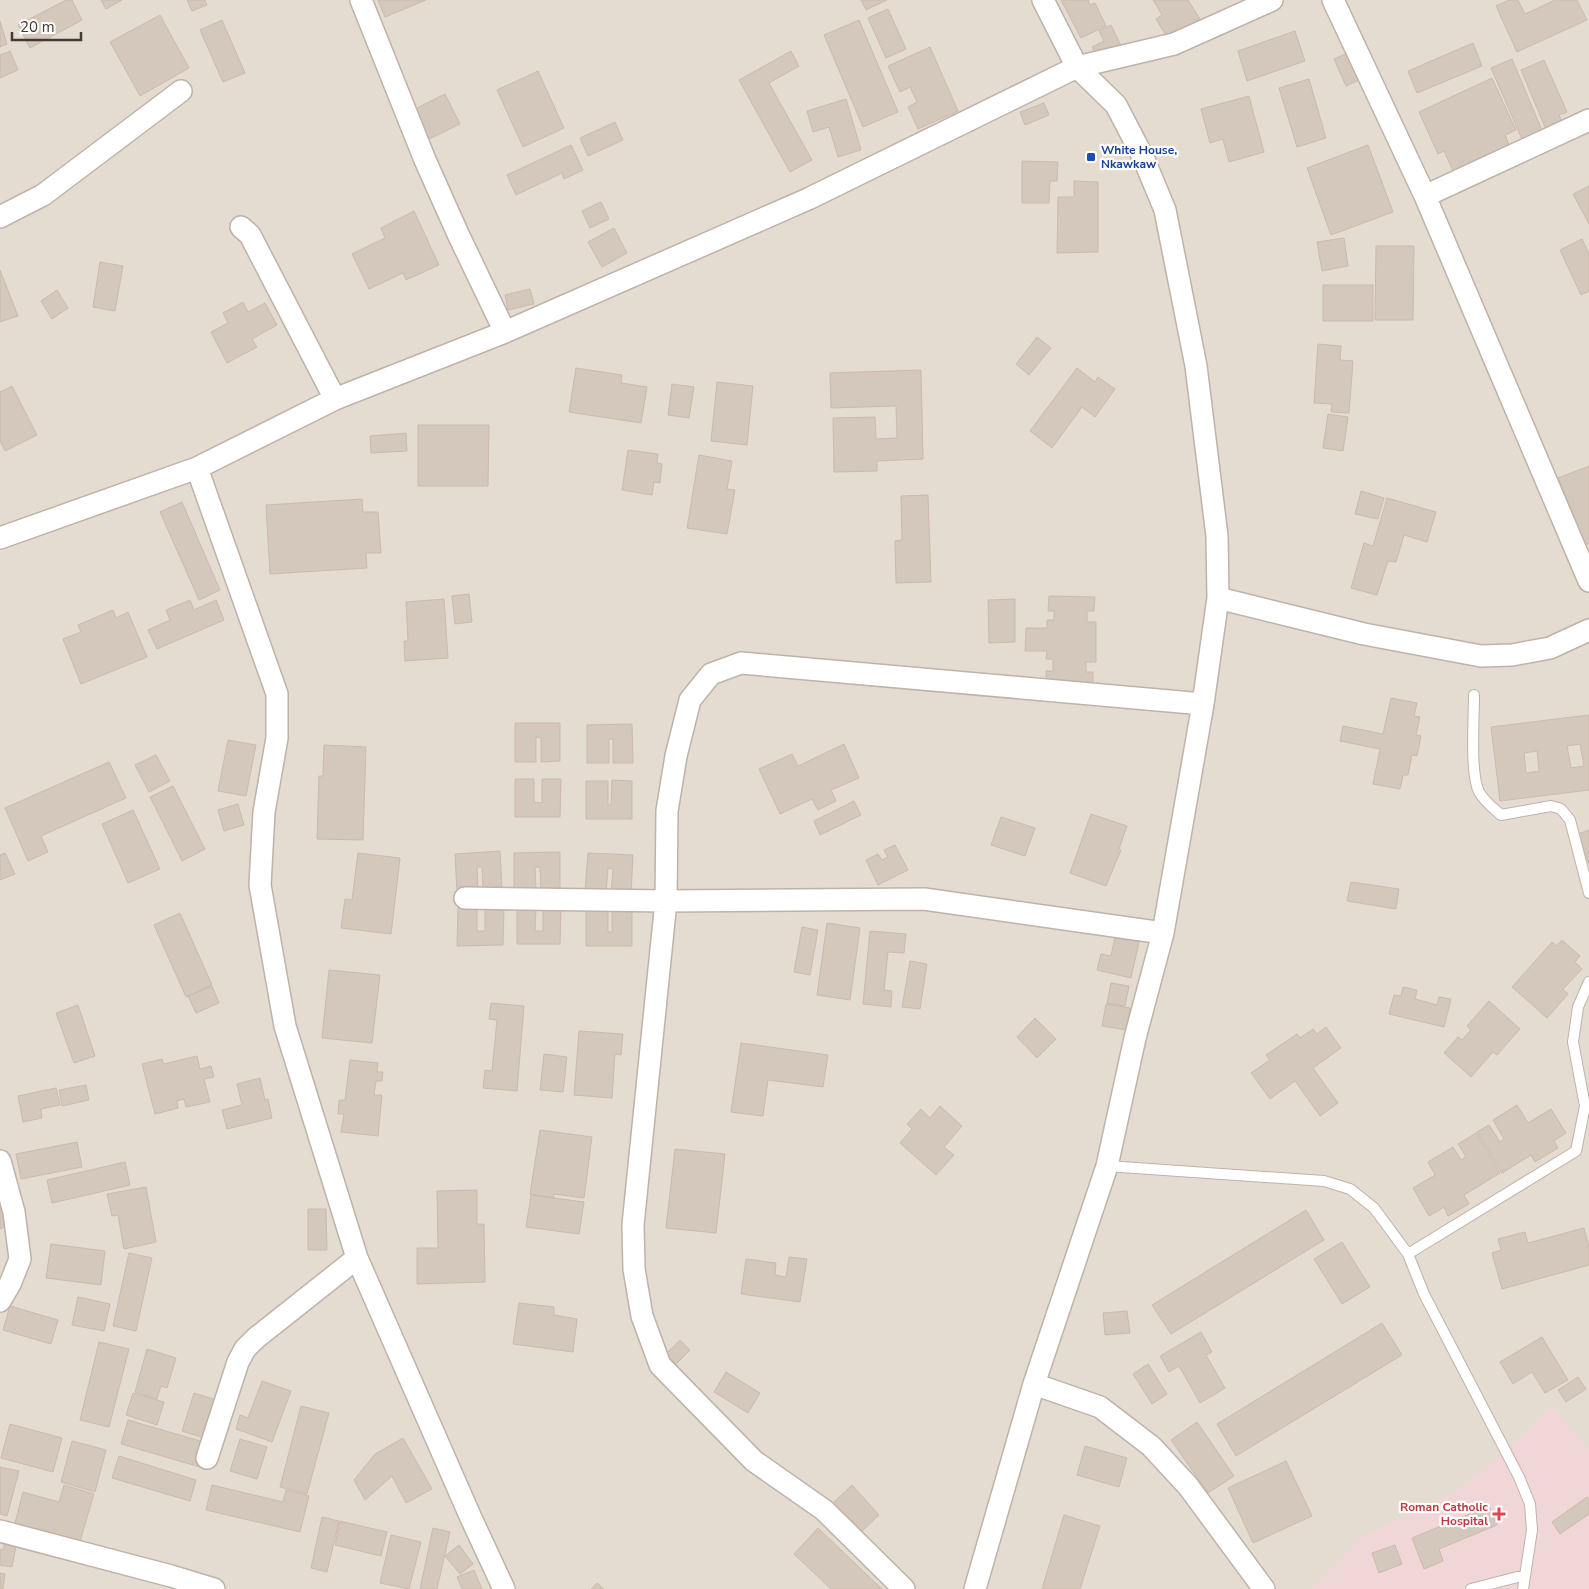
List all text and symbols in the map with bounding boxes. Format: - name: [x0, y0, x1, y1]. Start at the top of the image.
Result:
- scale bar: [12, 10, 81, 42]
- text: 20 m: [20, 17, 55, 37]
- place label: White House, Nkawkaw: [1101, 142, 1177, 172]
- marker: White House, Nkawkaw: [1085, 151, 1097, 163]
- place label: Roman Catholic Hospital: [1400, 1499, 1488, 1529]
- marker: Roman Catholic Hospital: [1492, 1507, 1506, 1521]

